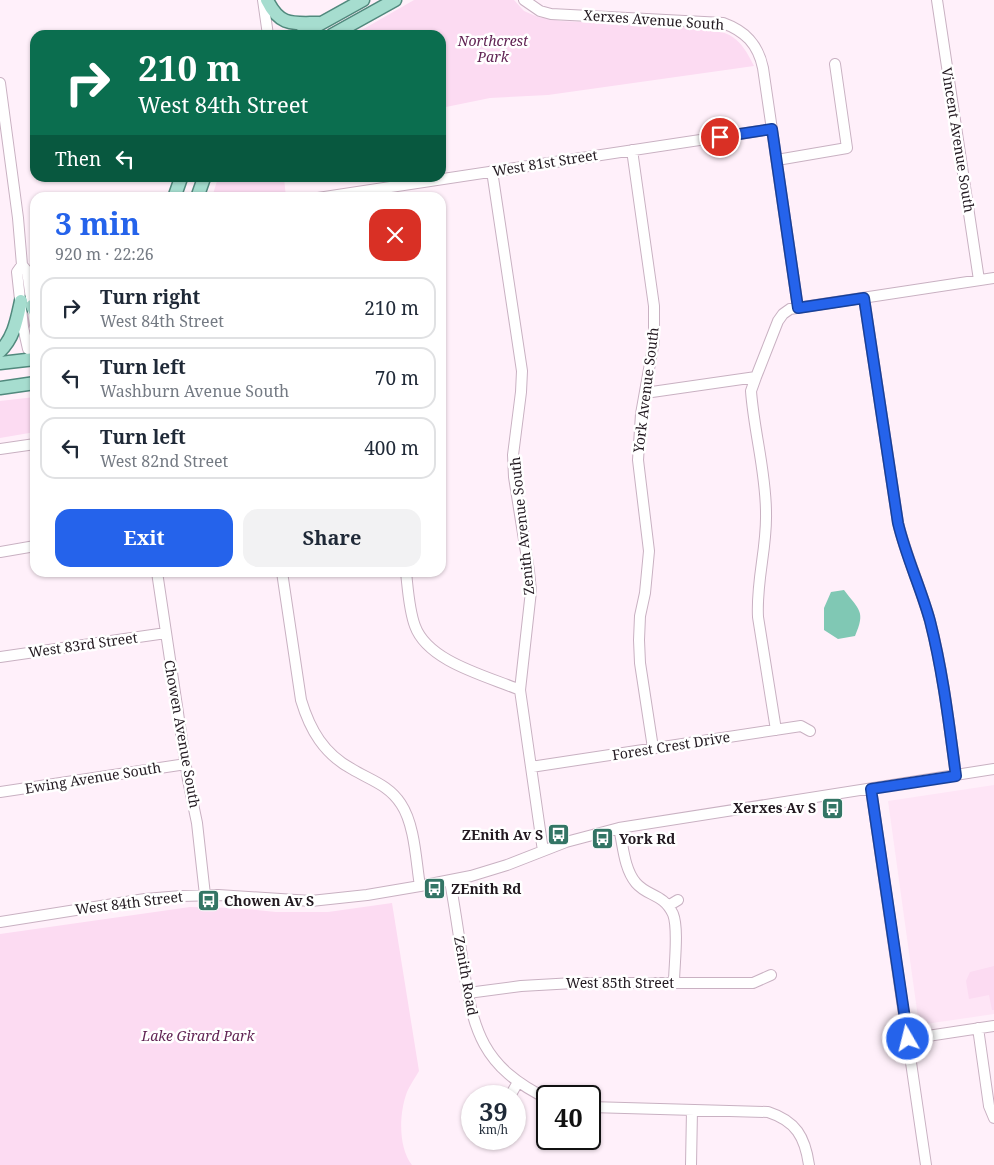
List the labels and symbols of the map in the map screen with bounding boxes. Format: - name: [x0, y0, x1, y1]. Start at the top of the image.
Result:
- street label: Xerxes Avenue South: [583, 5, 725, 34]
- park label: Northcrest Park: [457, 31, 529, 66]
- street label: Vincent Avenue South: [938, 66, 979, 214]
- pin: [699, 116, 741, 158]
- street label: West 81st Street: [491, 145, 599, 180]
- street label: York Avenue South: [628, 326, 663, 455]
- street label: Zenith Avenue South: [505, 456, 538, 596]
- street label: West 83rd Street: [27, 627, 139, 662]
- street label: Chowen Avenue South: [160, 658, 205, 809]
- street label: Forest Crest Drive: [611, 727, 731, 764]
- street label: Ewing Avenue South: [24, 757, 162, 798]
- bus stop icon: Xerxes Av S: [820, 796, 844, 820]
- place label: Xerxes Av S: [733, 798, 816, 817]
- bus stop icon: ZEnith Av S: [547, 823, 571, 847]
- place label: ZEnith Av S: [462, 825, 543, 844]
- bus stop icon: York Rd: [591, 827, 615, 851]
- place label: York Rd: [619, 829, 675, 848]
- bus stop icon: ZEnith Rd: [423, 877, 447, 901]
- place label: ZEnith Rd: [451, 879, 521, 898]
- street label: West 84th Street: [74, 886, 184, 919]
- bus stop icon: Chowen Av S: [196, 889, 220, 913]
- place label: Chowen Av S: [224, 891, 314, 910]
- street label: Zenith Road: [450, 935, 483, 1018]
- street label: West 85th Street: [566, 973, 674, 992]
- position arrow: [881, 1012, 933, 1064]
- park label: Lake Girard Park: [140, 1026, 256, 1045]
- speed limit sign: 40: [536, 1085, 601, 1150]

